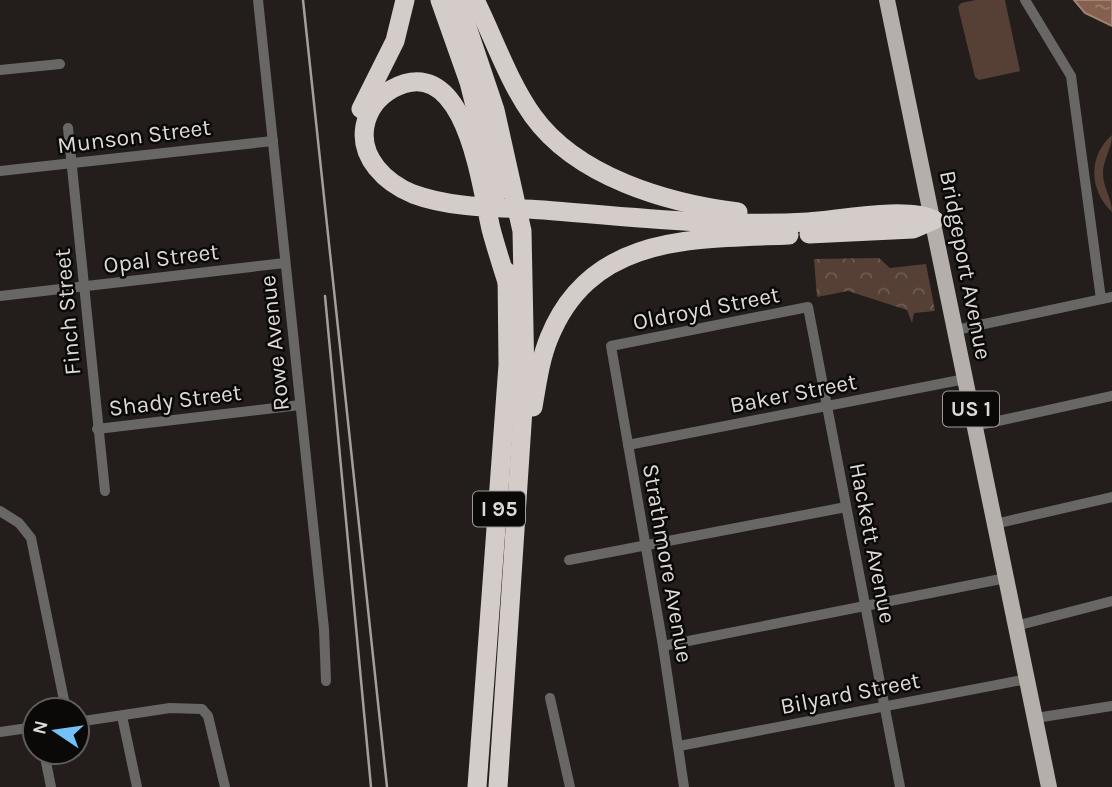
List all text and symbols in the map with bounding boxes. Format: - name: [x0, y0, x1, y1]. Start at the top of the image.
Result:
- street label: Munson Street: [56, 114, 213, 159]
- street label: Bridgeport Avenue: [934, 168, 997, 362]
- street label: Opal Street: [102, 238, 221, 279]
- street label: Finch Street: [48, 247, 86, 376]
- street label: Rowe Avenue: [254, 274, 295, 412]
- street label: Oldroyd Street: [631, 281, 782, 336]
- street label: Baker Street: [727, 368, 859, 419]
- street label: Shady Street: [107, 379, 243, 422]
- road number: US 1: [943, 392, 999, 426]
- street label: Hackett Avenue: [844, 460, 901, 626]
- street label: Strathmore Avenue: [637, 462, 698, 665]
- road number: I 95: [473, 491, 525, 526]
- street label: Bilyard Street: [778, 667, 922, 720]
- north arrow: [21, 696, 91, 766]
- text: N: [28, 718, 53, 737]

